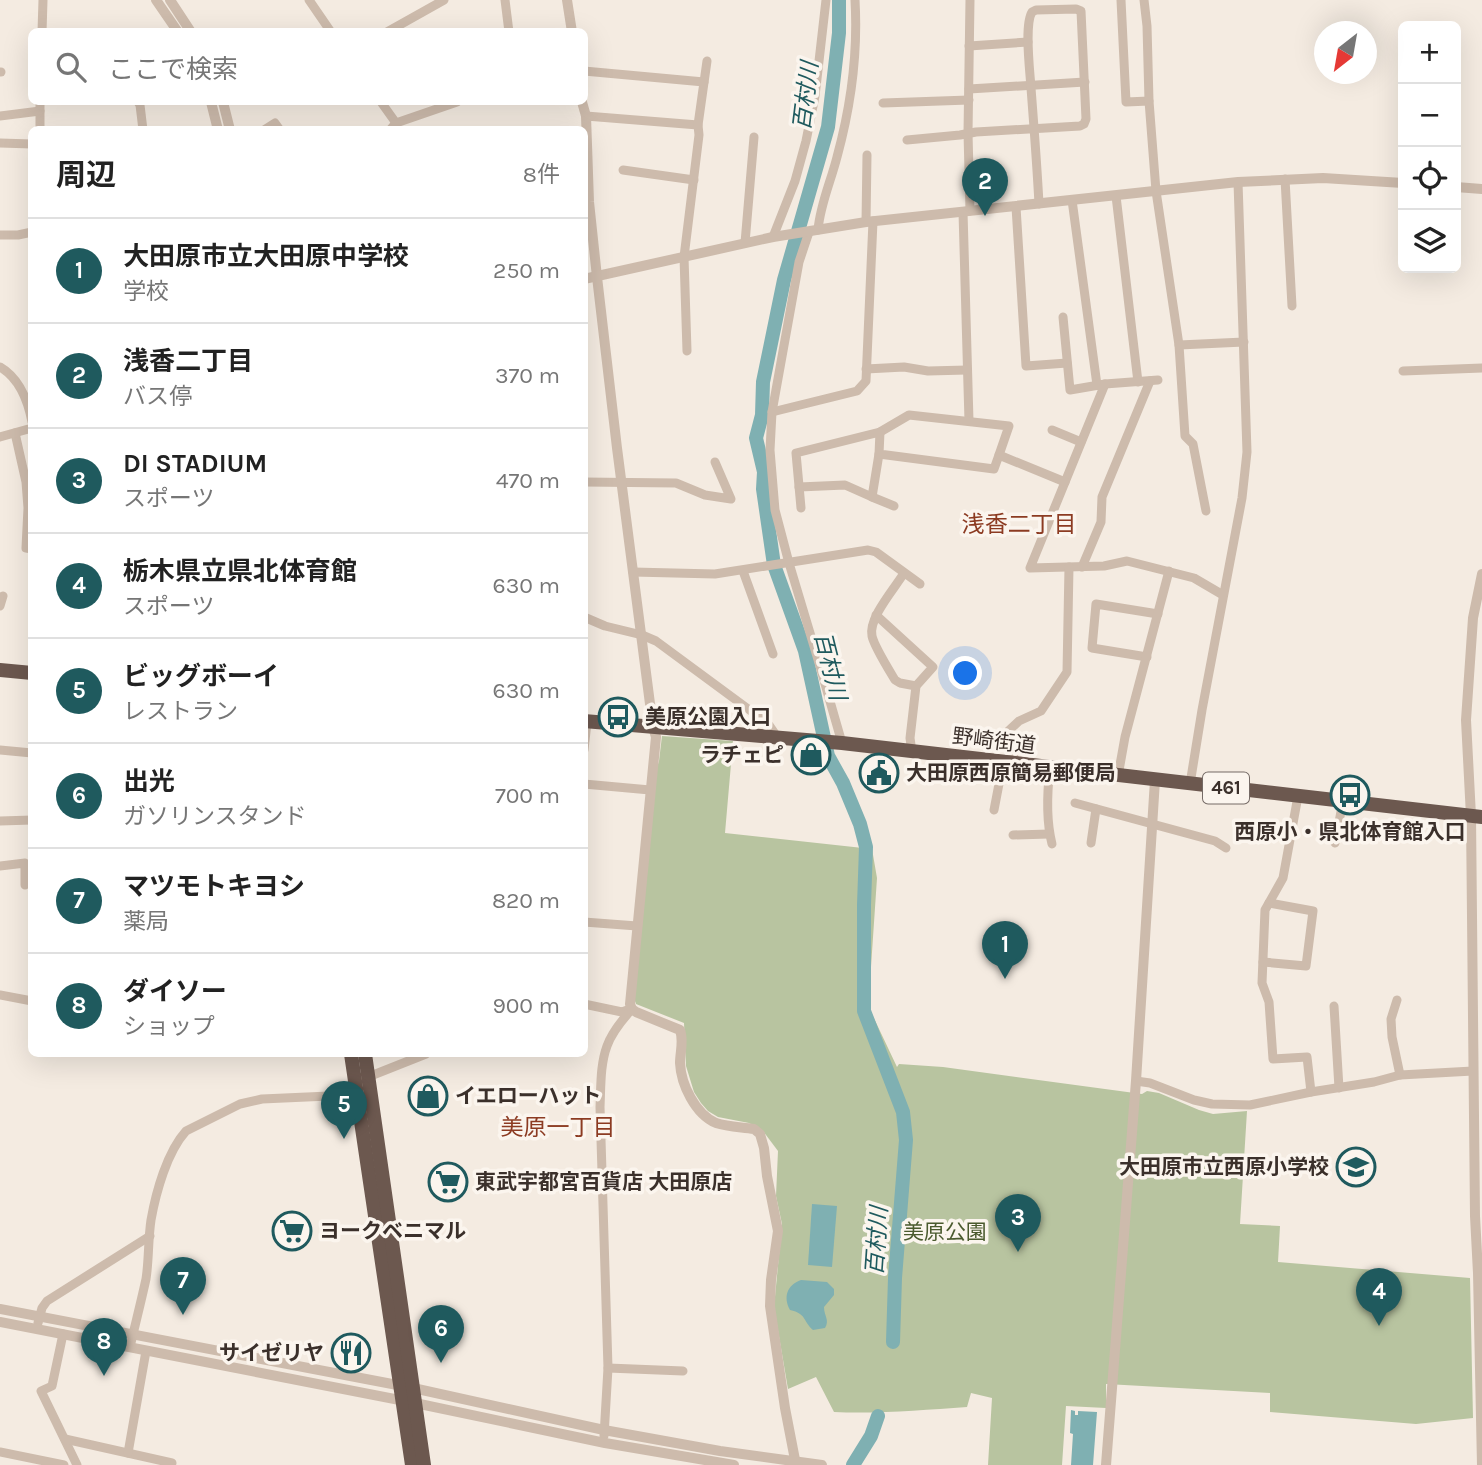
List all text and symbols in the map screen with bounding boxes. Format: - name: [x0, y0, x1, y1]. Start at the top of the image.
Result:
- north arrow: [1314, 21, 1377, 84]
- map controls: [1398, 21, 1461, 273]
- button: +: [1398, 21, 1461, 84]
- search box: [28, 28, 588, 105]
- icon: search: [52, 48, 90, 86]
- text: ここで検索: [108, 54, 238, 85]
- water label: 百村川: [788, 57, 824, 132]
- button: −: [1398, 84, 1461, 147]
- button: locate: [1398, 147, 1461, 210]
- text: 周辺: [56, 157, 116, 193]
- pin: 2: [962, 158, 1008, 216]
- text: 8件: [523, 161, 560, 188]
- button: layers: [1398, 210, 1461, 273]
- text: 大田原市立大田原中学校: [123, 241, 409, 272]
- text: 1: [75, 257, 83, 284]
- text: 250 m: [493, 257, 560, 284]
- text: 学校: [123, 278, 169, 305]
- text: 浅香二丁目: [123, 346, 253, 377]
- text: 2: [72, 362, 86, 389]
- text: 370 m: [495, 362, 560, 389]
- text: バス停: [123, 383, 192, 410]
- text: DI STADIUM: [123, 448, 267, 479]
- text: 3: [72, 467, 86, 494]
- text: 470 m: [496, 467, 560, 494]
- text: スポーツ: [123, 485, 215, 512]
- district label: 浅香二丁目: [962, 511, 1077, 538]
- text: 栃木県立県北体育館: [123, 556, 357, 587]
- text: 4: [72, 572, 86, 599]
- text: 630 m: [493, 572, 560, 599]
- text: スポーツ: [123, 593, 215, 620]
- water label: 百村川: [809, 629, 852, 706]
- your location: [948, 656, 982, 690]
- text: ビッグボーイ: [123, 661, 279, 692]
- text: 5: [72, 677, 86, 704]
- text: 630 m: [493, 677, 560, 704]
- bus stop icon: 美原公園入口: [597, 696, 639, 738]
- text: レストラン: [123, 698, 238, 725]
- place label: 美原公園入口: [645, 705, 771, 729]
- street label: 野崎街道: [951, 724, 1037, 758]
- shop icon: ラチェピ: [790, 734, 832, 776]
- place label: ラチェピ: [700, 743, 784, 767]
- public building icon: 大田原西原簡易郵便局: [858, 752, 900, 794]
- place label: 大田原西原簡易郵便局: [906, 761, 1116, 785]
- text: 出光: [123, 766, 175, 797]
- road number: 461: [1203, 772, 1249, 804]
- bus stop icon: 西原小・県北体育館入口: [1329, 774, 1371, 816]
- text: 6: [72, 782, 86, 809]
- text: 700 m: [495, 782, 560, 809]
- text: ガソリンスタンド: [123, 803, 307, 830]
- place label: 西原小・県北体育館入口: [1235, 820, 1466, 844]
- text: マツモトキヨシ: [123, 871, 305, 902]
- text: 7: [73, 887, 85, 914]
- text: 820 m: [492, 887, 560, 914]
- text: 薬局: [123, 908, 169, 935]
- pin: 1: [982, 921, 1028, 979]
- text: ダイソー: [123, 976, 227, 1007]
- text: 8: [72, 992, 86, 1019]
- text: 900 m: [492, 992, 560, 1019]
- text: ショップ: [123, 1013, 215, 1040]
- shop icon: イエローハット: [407, 1075, 449, 1117]
- pin: 5: [321, 1081, 367, 1139]
- place label: イエローハット: [455, 1084, 601, 1108]
- district label: 美原一丁目: [501, 1114, 616, 1141]
- school or university icon: 大田原市立西原小学校: [1335, 1146, 1377, 1188]
- place label: 大田原市立西原小学校: [1119, 1155, 1329, 1179]
- supermarket icon: 東武宇都宮百貨店 大田原店: [427, 1161, 469, 1203]
- place label: 東武宇都宮百貨店 大田原店: [475, 1170, 732, 1194]
- pin: 3: [995, 1194, 1041, 1252]
- water label: 百村川: [861, 1203, 893, 1276]
- supermarket icon: ヨークベニマル: [271, 1210, 313, 1252]
- place label: ヨークベニマル: [319, 1219, 466, 1243]
- park label: 美原公園: [903, 1220, 987, 1244]
- pin: 7: [160, 1257, 206, 1315]
- pin: 4: [1356, 1268, 1402, 1326]
- pin: 6: [418, 1305, 464, 1363]
- pin: 8: [81, 1318, 127, 1376]
- restaurant icon: サイゼリヤ: [330, 1332, 372, 1374]
- place label: サイゼリヤ: [219, 1341, 324, 1365]

